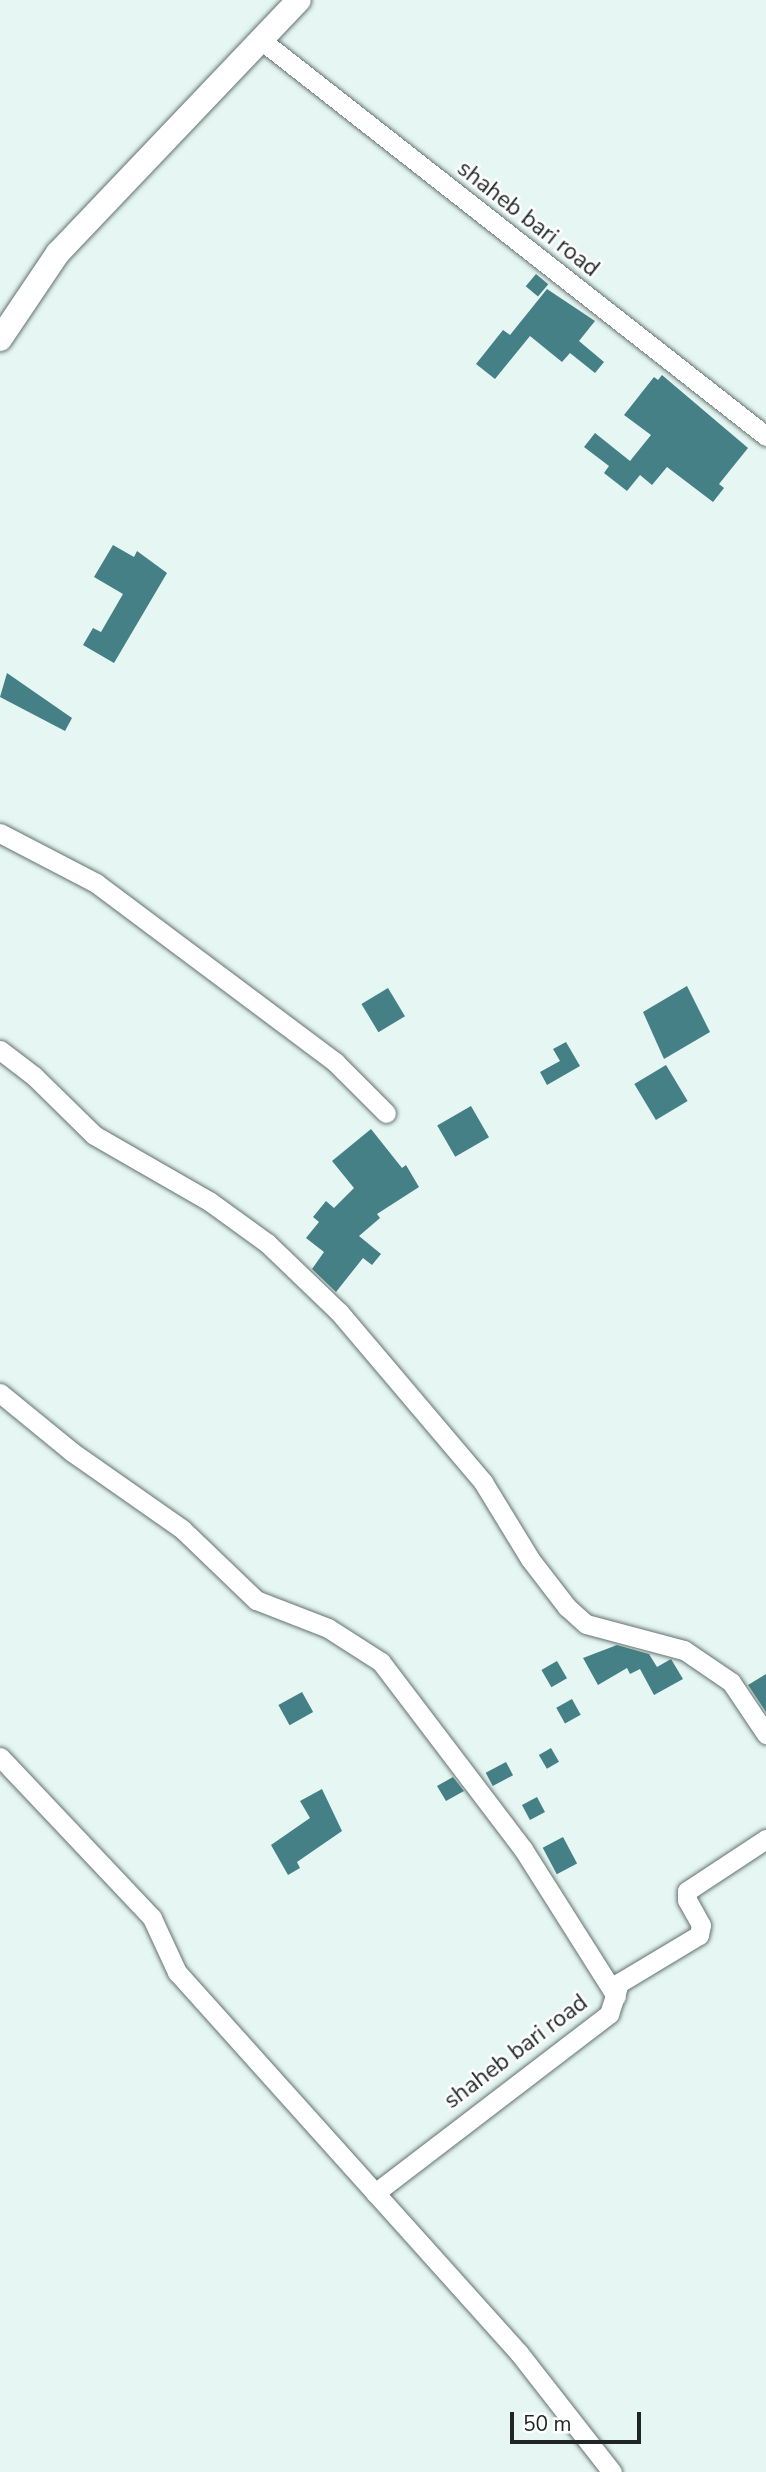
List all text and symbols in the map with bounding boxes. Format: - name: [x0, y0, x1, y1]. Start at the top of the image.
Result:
- street label: shaheb bari road: [452, 155, 604, 283]
- street label: shaheb bari road: [439, 1989, 593, 2115]
- scale bar: [514, 2398, 645, 2442]
- text: 50 m: [523, 2410, 572, 2438]

